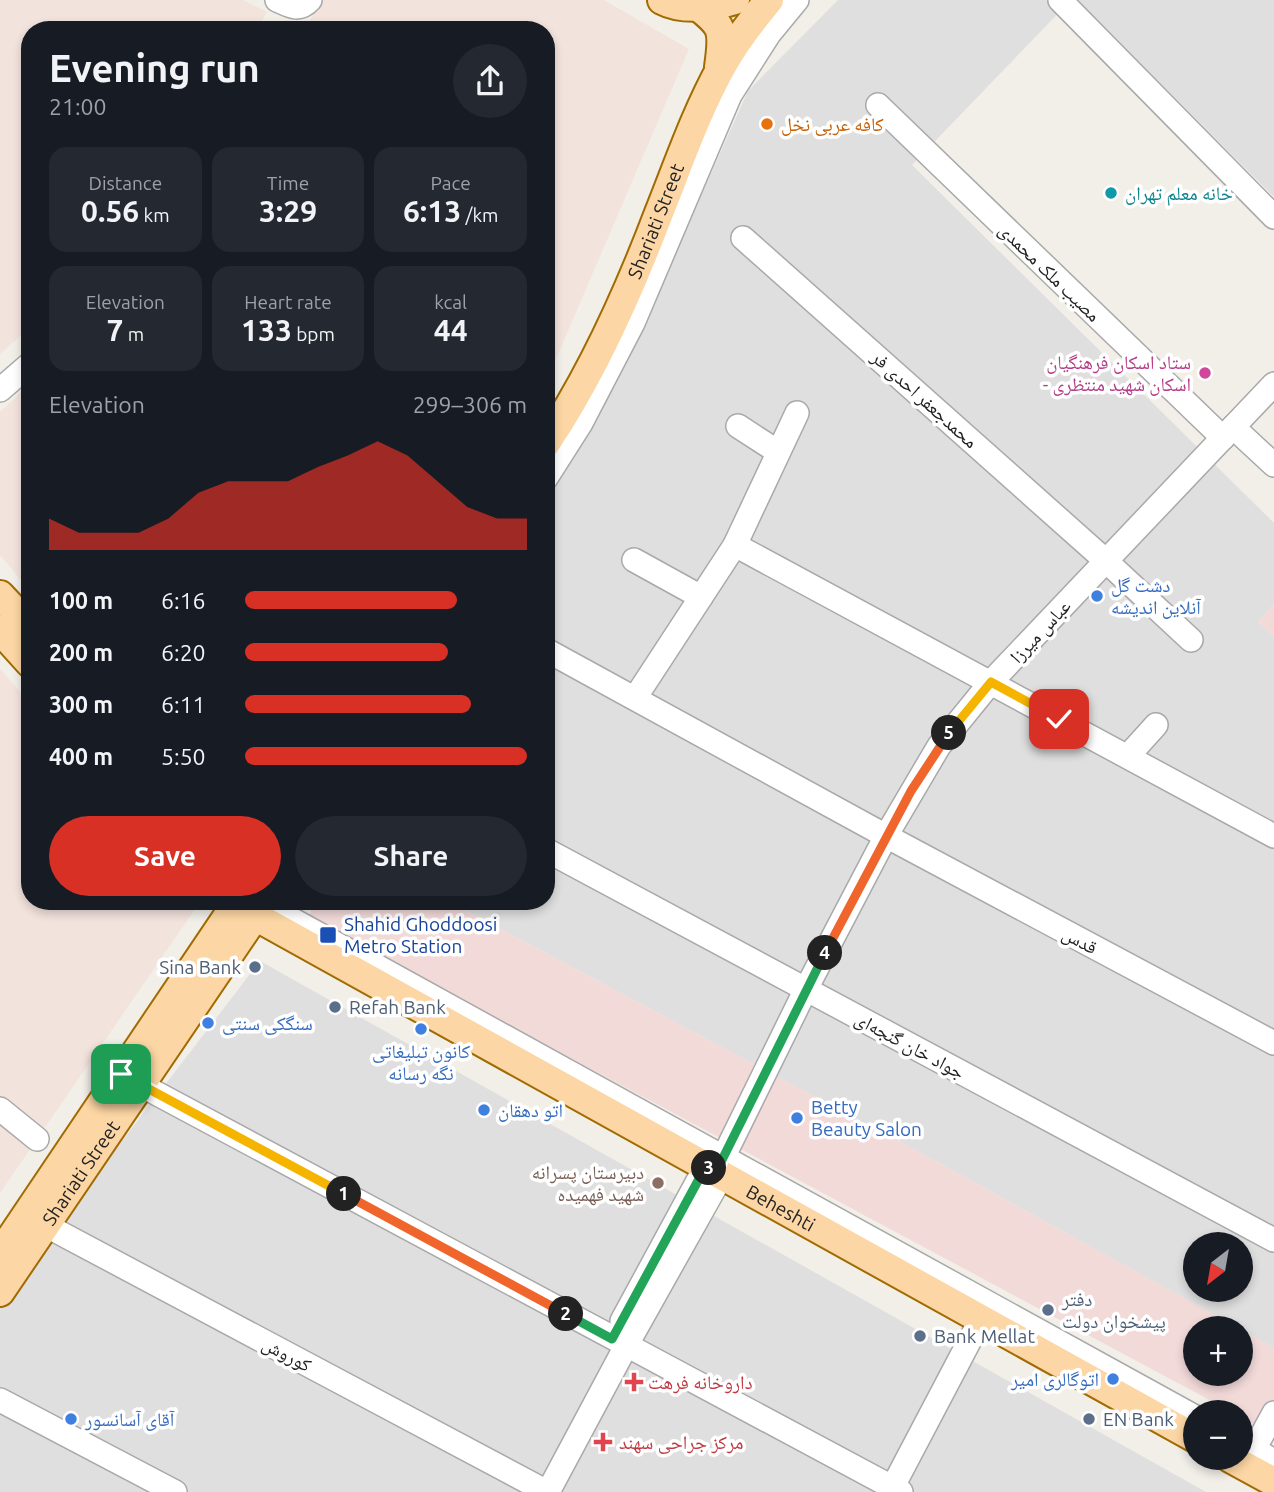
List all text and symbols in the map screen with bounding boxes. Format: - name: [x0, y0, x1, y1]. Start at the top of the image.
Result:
- button: share: [453, 44, 527, 118]
- text: Evening run: [49, 47, 260, 89]
- text: 21:00: [49, 94, 107, 119]
- place label: کافه عربی نخل: [781, 113, 884, 136]
- marker: کافه عربی نخل: [759, 116, 775, 132]
- street label: Shariati Street: [623, 160, 688, 282]
- text: Distance: [89, 172, 162, 194]
- text: Time: [267, 172, 309, 194]
- text: Pace: [431, 172, 471, 194]
- place label: خانه معلم تهران: [1125, 182, 1233, 206]
- marker: خانه معلم تهران: [1103, 185, 1119, 201]
- text: 0.56: [81, 194, 139, 228]
- text: 3:29: [259, 194, 317, 228]
- text: 6:13: [403, 194, 461, 228]
- text: km: [139, 204, 170, 226]
- text: /km: [461, 204, 498, 226]
- street label: مصیب ملک محمدی: [994, 218, 1105, 327]
- text: Elevation: [86, 291, 165, 313]
- text: Heart rate: [244, 291, 332, 313]
- text: kcal: [434, 291, 467, 313]
- text: 7: [106, 313, 123, 347]
- text: 133: [241, 313, 292, 347]
- text: 44: [434, 313, 468, 347]
- text: m: [123, 323, 144, 345]
- text: bpm: [292, 323, 335, 345]
- street label: محمدجعفر احدی فر: [866, 345, 982, 453]
- place label: ستاد اسکان فرهنگیان - اسکان شهید منتظری: [1043, 351, 1191, 396]
- marker: ستاد اسکان فرهنگیان - اسکان شهید منتظری: [1197, 365, 1213, 381]
- text: Elevation: [49, 392, 145, 417]
- text: 299–306 m: [413, 392, 527, 417]
- place label: دشت گل آنلاین اندیشه: [1111, 574, 1202, 619]
- text: 100 m: [49, 588, 113, 613]
- text: 6:16: [161, 588, 206, 613]
- marker: دشت گل آنلاین اندیشه: [1089, 588, 1105, 604]
- street label: عباس میرزا: [1005, 594, 1076, 668]
- text: 200 m: [49, 640, 113, 665]
- text: 6:20: [161, 640, 206, 665]
- pin: [1029, 689, 1089, 749]
- text: 300 m: [49, 692, 113, 717]
- text: 6:11: [161, 692, 206, 717]
- icon: check: [1040, 700, 1078, 738]
- pin: 5: [932, 716, 967, 750]
- text: 5: [943, 721, 954, 743]
- text: 400 m: [49, 744, 113, 769]
- text: 5:50: [161, 744, 206, 769]
- button: Save: [49, 816, 281, 896]
- button: Share: [295, 816, 527, 896]
- place label: Shahid Ghoddoosi Metro Station: [344, 913, 497, 957]
- street label: قدس: [1058, 922, 1101, 959]
- marker: Shahid Ghoddoosi Metro Station: [318, 925, 338, 945]
- pin: 4: [808, 936, 842, 970]
- text: 4: [819, 941, 830, 963]
- place label: Sina Bank: [159, 956, 241, 978]
- marker: Sina Bank: [247, 959, 263, 975]
- place label: Refah Bank: [349, 996, 446, 1018]
- marker: Refah Bank: [327, 999, 343, 1015]
- street label: جواد خان گنجه‌ای: [851, 1007, 969, 1084]
- place label: سنگکی سنتی: [222, 1012, 313, 1035]
- marker: سنگکی سنتی: [200, 1015, 216, 1031]
- marker: کانون تبلیغاتی نگه رسانه: [413, 1021, 429, 1037]
- place label: کانون تبلیغاتی نگه رسانه: [372, 1040, 470, 1085]
- pin: [91, 1044, 151, 1104]
- icon: arrive: [102, 1055, 140, 1093]
- place label: Betty Beauty Salon: [811, 1096, 922, 1140]
- place label: اتو دهقان: [498, 1099, 563, 1122]
- marker: اتو دهقان: [476, 1102, 492, 1118]
- marker: Betty Beauty Salon: [789, 1110, 805, 1126]
- street label: Shariati Street: [38, 1116, 124, 1229]
- pin: 3: [692, 1150, 726, 1186]
- text: 3: [703, 1156, 714, 1178]
- place label: دبیرستان پسرانه شهید فهمیده: [532, 1161, 644, 1206]
- marker: دبیرستان پسرانه شهید فهمیده: [650, 1175, 666, 1191]
- pin: 1: [326, 1176, 362, 1212]
- street label: Beheshti: [743, 1180, 819, 1236]
- text: 1: [338, 1182, 349, 1204]
- north arrow: [1183, 1232, 1253, 1302]
- map controls: [1183, 1232, 1253, 1470]
- place label: دفتر پیشخوان دولت: [1061, 1288, 1166, 1333]
- pin: 2: [548, 1296, 584, 1332]
- text: 2: [560, 1302, 571, 1324]
- marker: دفتر پیشخوان دولت: [1040, 1302, 1056, 1318]
- button: +: [1183, 1316, 1253, 1386]
- place label: Bank Mellat: [934, 1325, 1035, 1347]
- marker: Bank Mellat: [912, 1328, 928, 1344]
- street label: کوروش: [258, 1332, 315, 1377]
- place label: اتوگالری امیر: [1010, 1368, 1099, 1391]
- place label: داروخانه فرهت: [648, 1371, 753, 1394]
- marker: اتوگالری امیر: [1105, 1371, 1121, 1387]
- marker: داروخانه فرهت: [626, 1374, 642, 1390]
- button: −: [1183, 1400, 1253, 1470]
- place label: آقای آسانسور: [84, 1408, 175, 1431]
- place label: EN Bank: [1103, 1408, 1174, 1430]
- marker: آقای آسانسور: [63, 1411, 79, 1427]
- marker: EN Bank: [1081, 1411, 1097, 1427]
- place label: مرکز جراحی سهند: [619, 1431, 743, 1454]
- marker: مرکز جراحی سهند: [593, 1432, 613, 1452]

